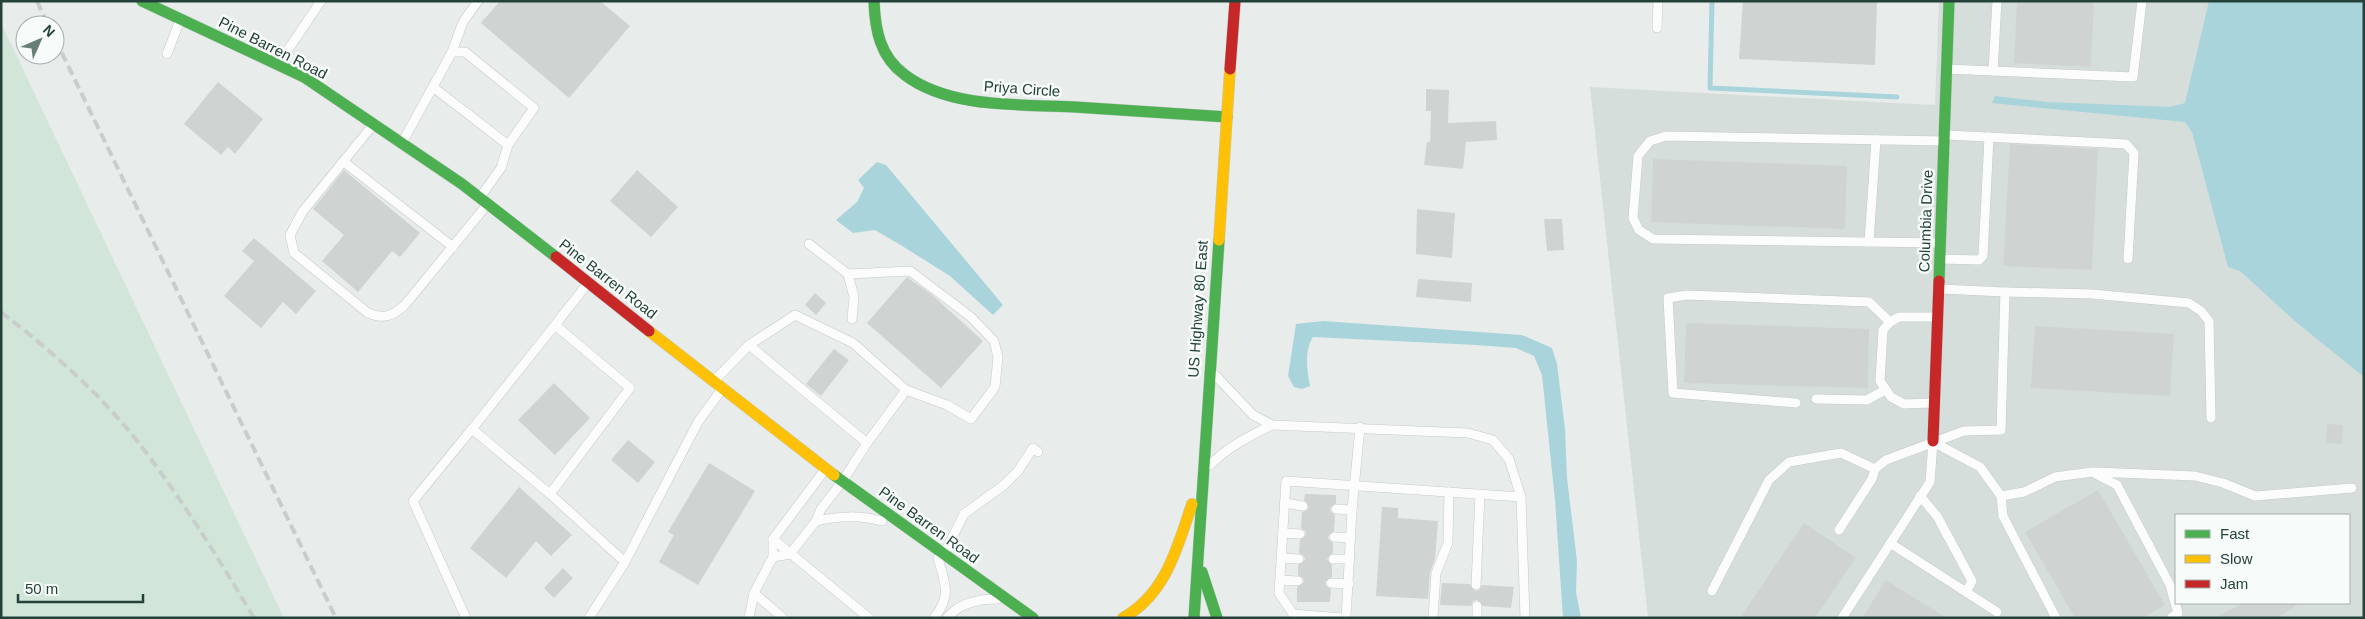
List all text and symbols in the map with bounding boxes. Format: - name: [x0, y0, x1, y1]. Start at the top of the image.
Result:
- street label: Pine Barren Road: [216, 13, 330, 82]
- north arrow: [15, 15, 65, 65]
- text: N: [40, 22, 58, 40]
- street label: Priya Circle: [983, 77, 1061, 100]
- street label: Columbia Drive: [1915, 169, 1936, 273]
- street label: Pine Barren Road: [556, 235, 661, 322]
- street label: US Highway 80 East: [1184, 239, 1211, 378]
- street label: Pine Barren Road: [876, 483, 983, 567]
- legend: [2175, 514, 2350, 604]
- text: Fast: [2220, 525, 2250, 542]
- text: Slow: [2220, 550, 2253, 567]
- scale bar: [18, 572, 142, 604]
- text: Jam: [2220, 575, 2248, 592]
- text: 50 m: [25, 580, 58, 597]

